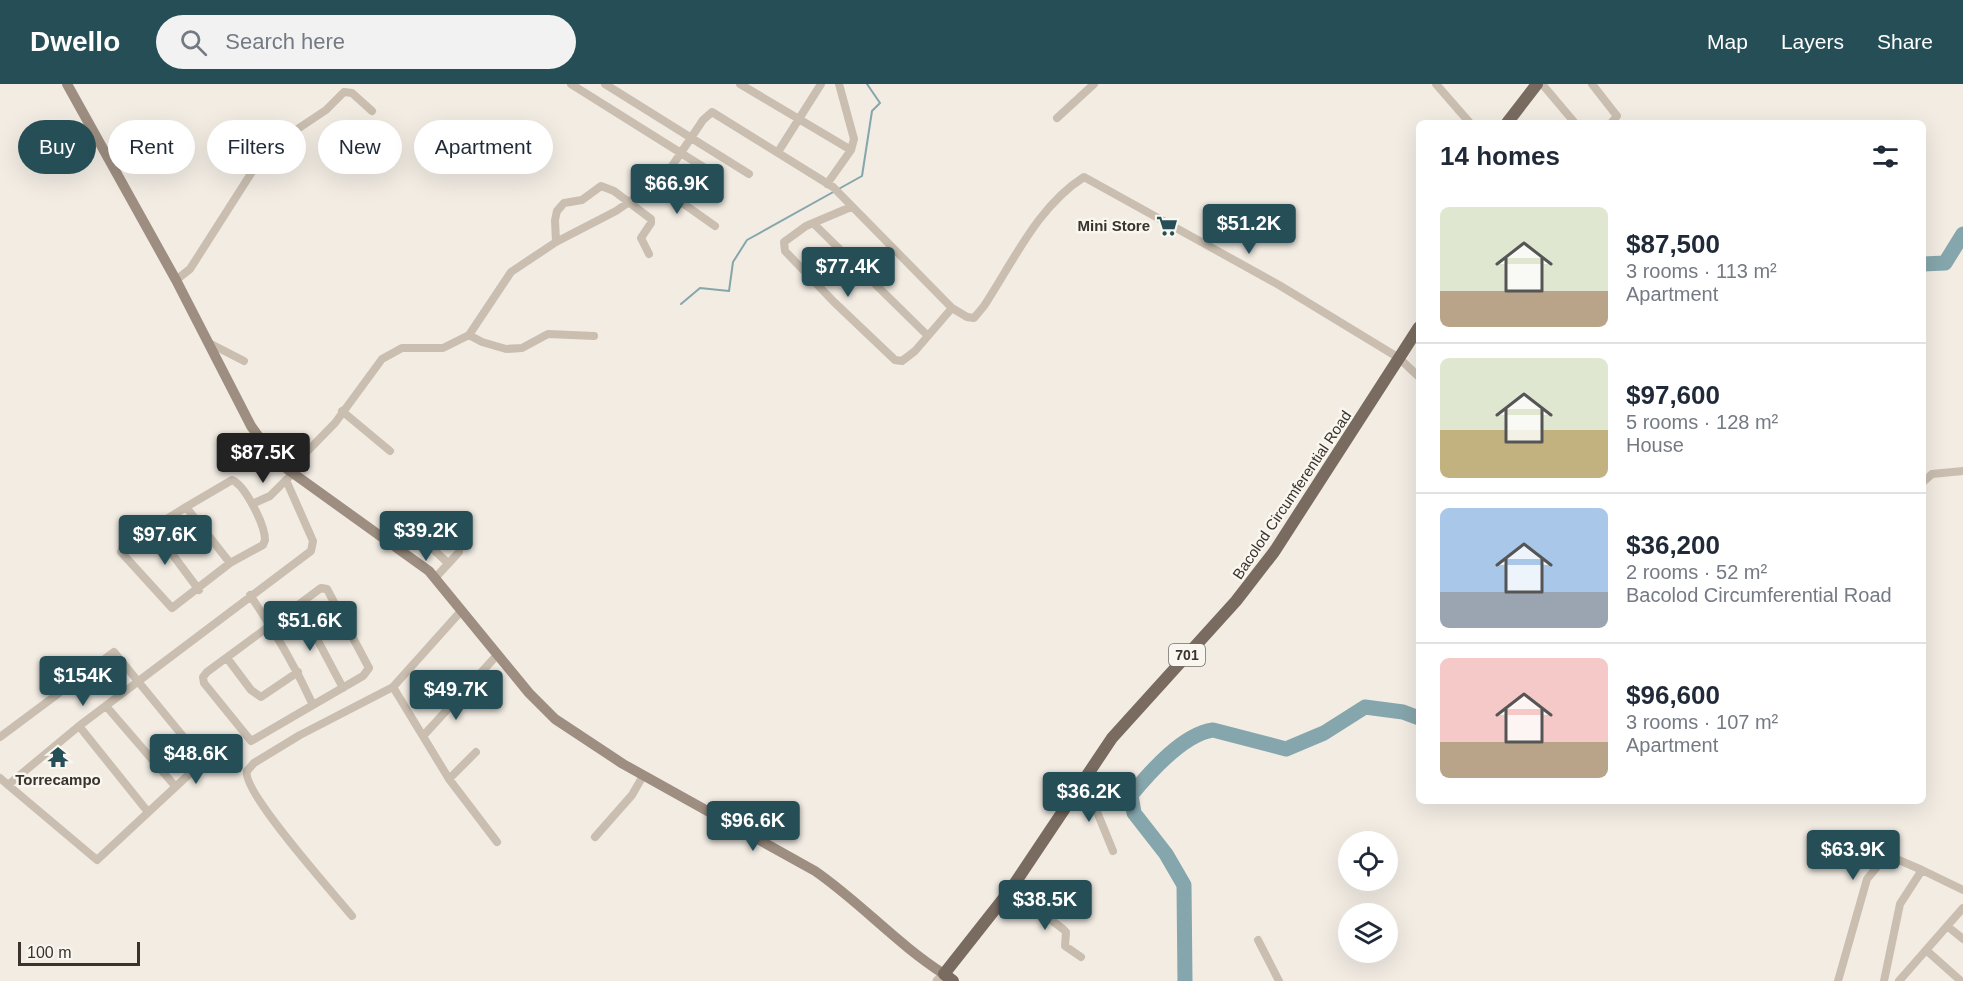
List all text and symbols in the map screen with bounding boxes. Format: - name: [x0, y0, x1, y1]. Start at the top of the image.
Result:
- search box: [156, 15, 576, 69]
- text: Dwello: [30, 26, 120, 57]
- icon: search: [177, 26, 210, 59]
- text: Search here: [225, 29, 345, 54]
- text: Map: [1707, 30, 1748, 53]
- text: Layers: [1781, 30, 1844, 53]
- text: Share: [1877, 30, 1933, 53]
- chip: Buy: [18, 120, 96, 174]
- chip: Rent: [108, 120, 195, 174]
- chip: Filters: [207, 120, 306, 174]
- chip: New: [318, 120, 402, 174]
- chip: Apartment: [414, 120, 553, 174]
- icon: filters: [1869, 140, 1902, 173]
- text: 14 homes: [1440, 141, 1560, 171]
- pin: $66.9K: [628, 164, 726, 215]
- text: $66.9K: [645, 172, 709, 194]
- pin: $51.2K: [1200, 204, 1298, 255]
- text: $51.2K: [1217, 212, 1281, 234]
- supermarket icon: Mini Store: [1155, 214, 1179, 238]
- place label: Mini Store: [1077, 217, 1150, 234]
- text: $87,500: [1626, 229, 1720, 259]
- icon: home: [1488, 231, 1560, 303]
- pin: $77.4K: [799, 247, 897, 298]
- text: $77.4K: [816, 255, 880, 277]
- text: 3 rooms · 113 m²: [1626, 260, 1777, 282]
- text: Apartment: [1626, 283, 1718, 305]
- text: $97,600: [1626, 380, 1720, 410]
- icon: home: [1488, 382, 1560, 454]
- street label: Bacolod Circumferential Road: [1229, 407, 1354, 582]
- text: 5 rooms · 128 m²: [1626, 411, 1778, 433]
- pin: $87.5K: [214, 433, 312, 484]
- text: House: [1626, 434, 1684, 456]
- text: $87.5K: [231, 441, 295, 463]
- pin: $39.2K: [377, 511, 475, 562]
- pin: $97.6K: [116, 515, 214, 566]
- text: $39.2K: [394, 519, 458, 541]
- text: $97.6K: [133, 523, 197, 545]
- text: $36,200: [1626, 530, 1720, 560]
- icon: home: [1488, 532, 1560, 604]
- text: 2 rooms · 52 m²: [1626, 561, 1767, 583]
- text: Bacolod Circumferential Road: [1626, 584, 1892, 606]
- pin: $51.6K: [261, 601, 359, 652]
- text: $51.6K: [278, 609, 342, 631]
- road number: 701: [1169, 644, 1205, 666]
- pin: $154K: [41, 656, 125, 707]
- text: $154K: [54, 664, 112, 686]
- pin: $49.7K: [407, 670, 505, 721]
- text: $49.7K: [424, 678, 488, 700]
- text: $96,600: [1626, 680, 1720, 710]
- icon: home: [1488, 682, 1560, 754]
- text: 3 rooms · 107 m²: [1626, 711, 1778, 733]
- pin: $48.6K: [147, 734, 245, 785]
- text: Apartment: [1626, 734, 1718, 756]
- text: $48.6K: [164, 742, 228, 764]
- temple icon: Torrecampo: [46, 745, 70, 769]
- place label: Torrecampo: [15, 771, 101, 788]
- pin: $36.2K: [1040, 772, 1138, 823]
- text: $36.2K: [1057, 780, 1121, 802]
- pin: $96.6K: [704, 801, 802, 852]
- text: $96.6K: [721, 809, 785, 831]
- pin: $63.9K: [1804, 830, 1902, 881]
- map controls: [1338, 831, 1398, 963]
- button: locate: [1338, 831, 1398, 891]
- text: $63.9K: [1821, 838, 1885, 860]
- pin: $38.5K: [996, 880, 1094, 931]
- text: $38.5K: [1013, 888, 1077, 910]
- button: layers: [1338, 903, 1398, 963]
- scale bar: [18, 939, 140, 966]
- text: 100 m: [27, 944, 71, 961]

